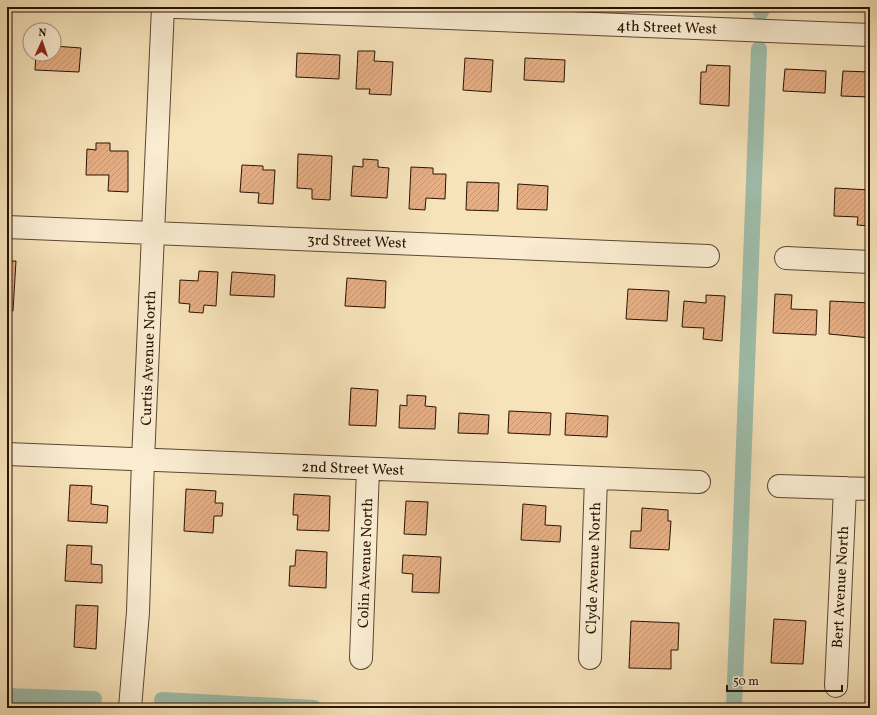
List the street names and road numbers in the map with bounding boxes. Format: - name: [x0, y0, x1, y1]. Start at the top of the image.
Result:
- street label: 4th Street West: [616, 16, 718, 41]
- street label: 3rd Street West: [307, 230, 407, 255]
- street label: Curtis Avenue North: [137, 290, 162, 426]
- street label: 2nd Street West: [301, 457, 405, 482]
- street label: Colin Avenue North: [354, 498, 379, 629]
- street label: Clyde Avenue North: [582, 501, 607, 635]
- street label: Bert Avenue North: [828, 525, 855, 649]

